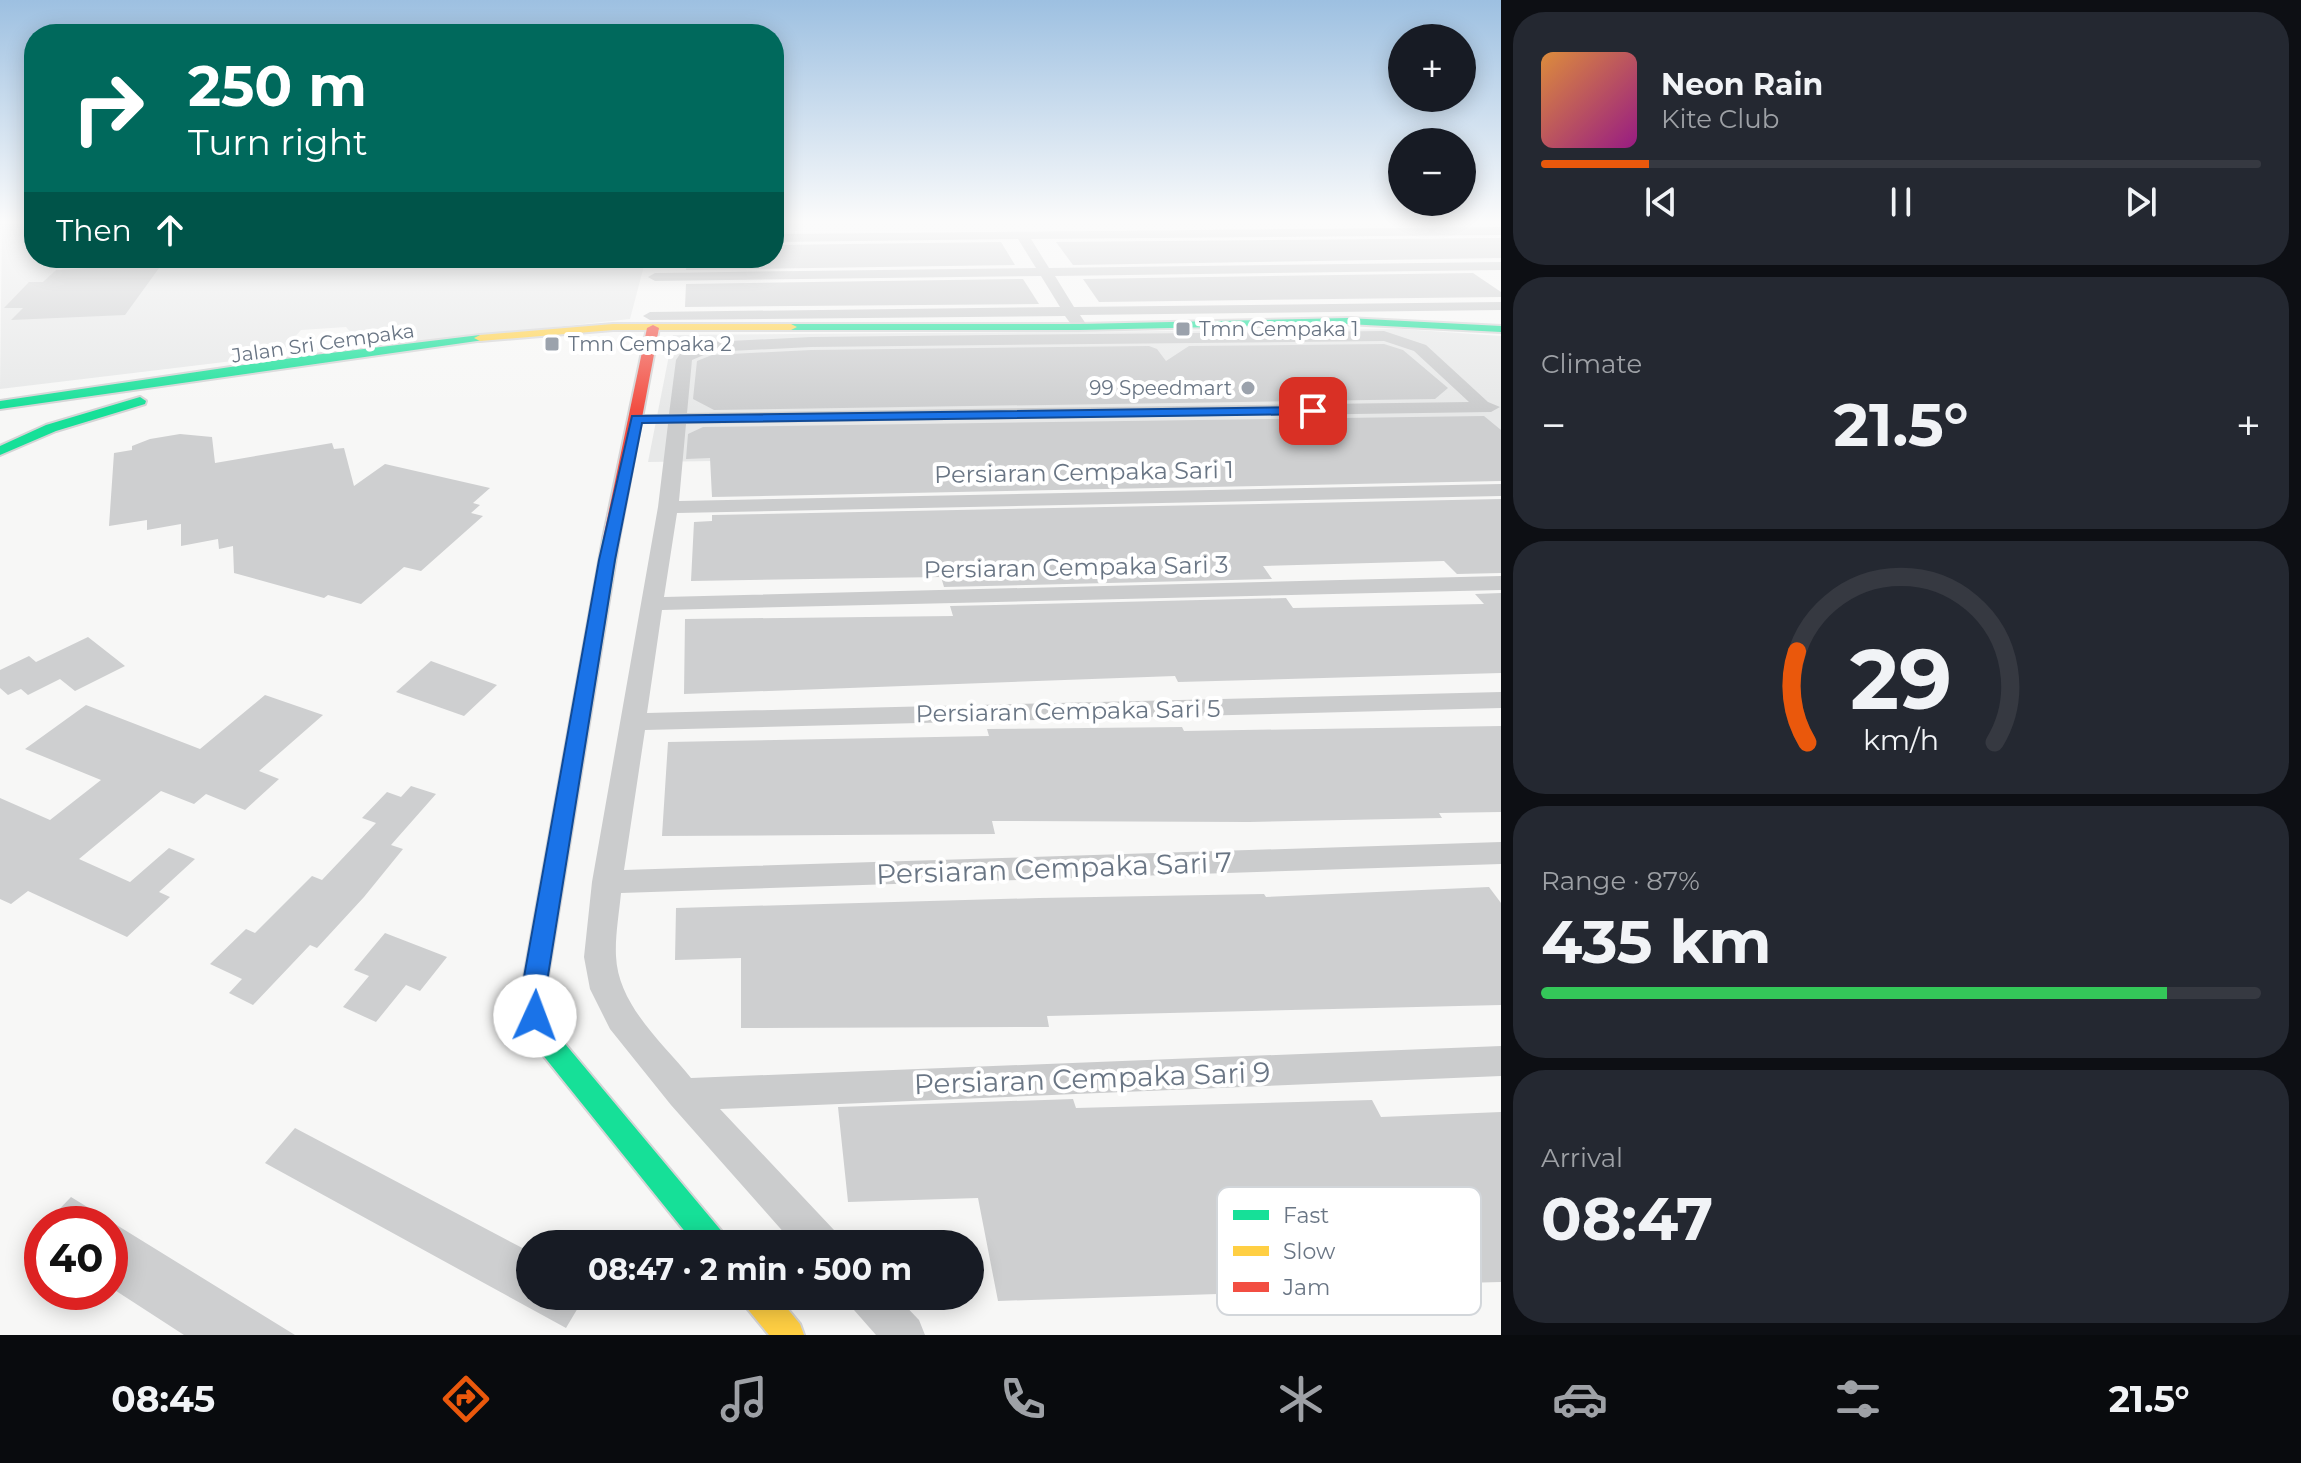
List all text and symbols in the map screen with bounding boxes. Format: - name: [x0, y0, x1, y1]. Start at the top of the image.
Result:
- map controls: [1388, 24, 1476, 216]
- button: +: [1388, 24, 1476, 112]
- text: 250 m: [188, 52, 367, 120]
- icon: right: [56, 56, 160, 160]
- text: Neon Rain: [1661, 66, 1823, 103]
- text: Kite Club: [1661, 103, 1779, 135]
- text: Turn right: [188, 120, 368, 164]
- button: −: [1388, 128, 1476, 216]
- icon: previous: [1639, 180, 1683, 224]
- icon: pause: [1879, 180, 1923, 224]
- icon: next: [2119, 180, 2163, 224]
- icon: ahead: [148, 208, 192, 252]
- text: Then: [56, 212, 132, 249]
- place label: Tmn Cempaka 1: [1199, 317, 1359, 341]
- street label: Jalan Sri Cempaka: [229, 318, 416, 368]
- marker: Tmn Cempaka 1: [1174, 320, 1192, 338]
- place label: Tmn Cempaka 2: [568, 332, 732, 356]
- marker: Tmn Cempaka 2: [543, 335, 561, 353]
- text: Climate: [1541, 348, 1642, 380]
- place label: 99 Speedmart: [1089, 376, 1232, 400]
- pin: [1279, 377, 1347, 445]
- marker: 99 Speedmart: [1239, 379, 1257, 397]
- text: 21.5°: [1833, 388, 1969, 461]
- icon: arrive: [1291, 389, 1335, 433]
- text: −: [1541, 398, 1566, 452]
- text: +: [2236, 398, 2261, 452]
- street label: Persiaran Cempaka Sari 1: [934, 455, 1234, 489]
- street label: Persiaran Cempaka Sari 3: [923, 550, 1229, 584]
- text: 29: [1850, 628, 1952, 730]
- street label: Persiaran Cempaka Sari 5: [915, 694, 1221, 728]
- text: km/h: [1863, 723, 1939, 758]
- street label: Persiaran Cempaka Sari 7: [875, 845, 1233, 891]
- text: Range · 87%: [1541, 865, 1700, 897]
- text: 435 km: [1541, 905, 1772, 978]
- position arrow: [493, 974, 577, 1058]
- street label: Persiaran Cempaka Sari 9: [913, 1055, 1271, 1101]
- text: Arrival: [1541, 1142, 1623, 1174]
- text: 08:47: [1541, 1182, 1713, 1255]
- legend: [1217, 1187, 1481, 1315]
- text: Fast: [1283, 1202, 1329, 1229]
- speed limit sign: 40: [24, 1206, 128, 1310]
- text: Slow: [1283, 1238, 1336, 1265]
- text: 08:47 · 2 min · 500 m: [588, 1251, 912, 1288]
- text: Jam: [1282, 1274, 1330, 1301]
- icon: directions: [438, 1371, 494, 1427]
- icon: music: [716, 1371, 772, 1427]
- icon: phone: [995, 1371, 1051, 1427]
- icon: climate: [1273, 1371, 1329, 1427]
- icon: car: [1552, 1371, 1608, 1427]
- icon: filters: [1830, 1371, 1886, 1427]
- text: 08:45: [111, 1377, 215, 1421]
- text: 21.5°: [2109, 1377, 2190, 1421]

